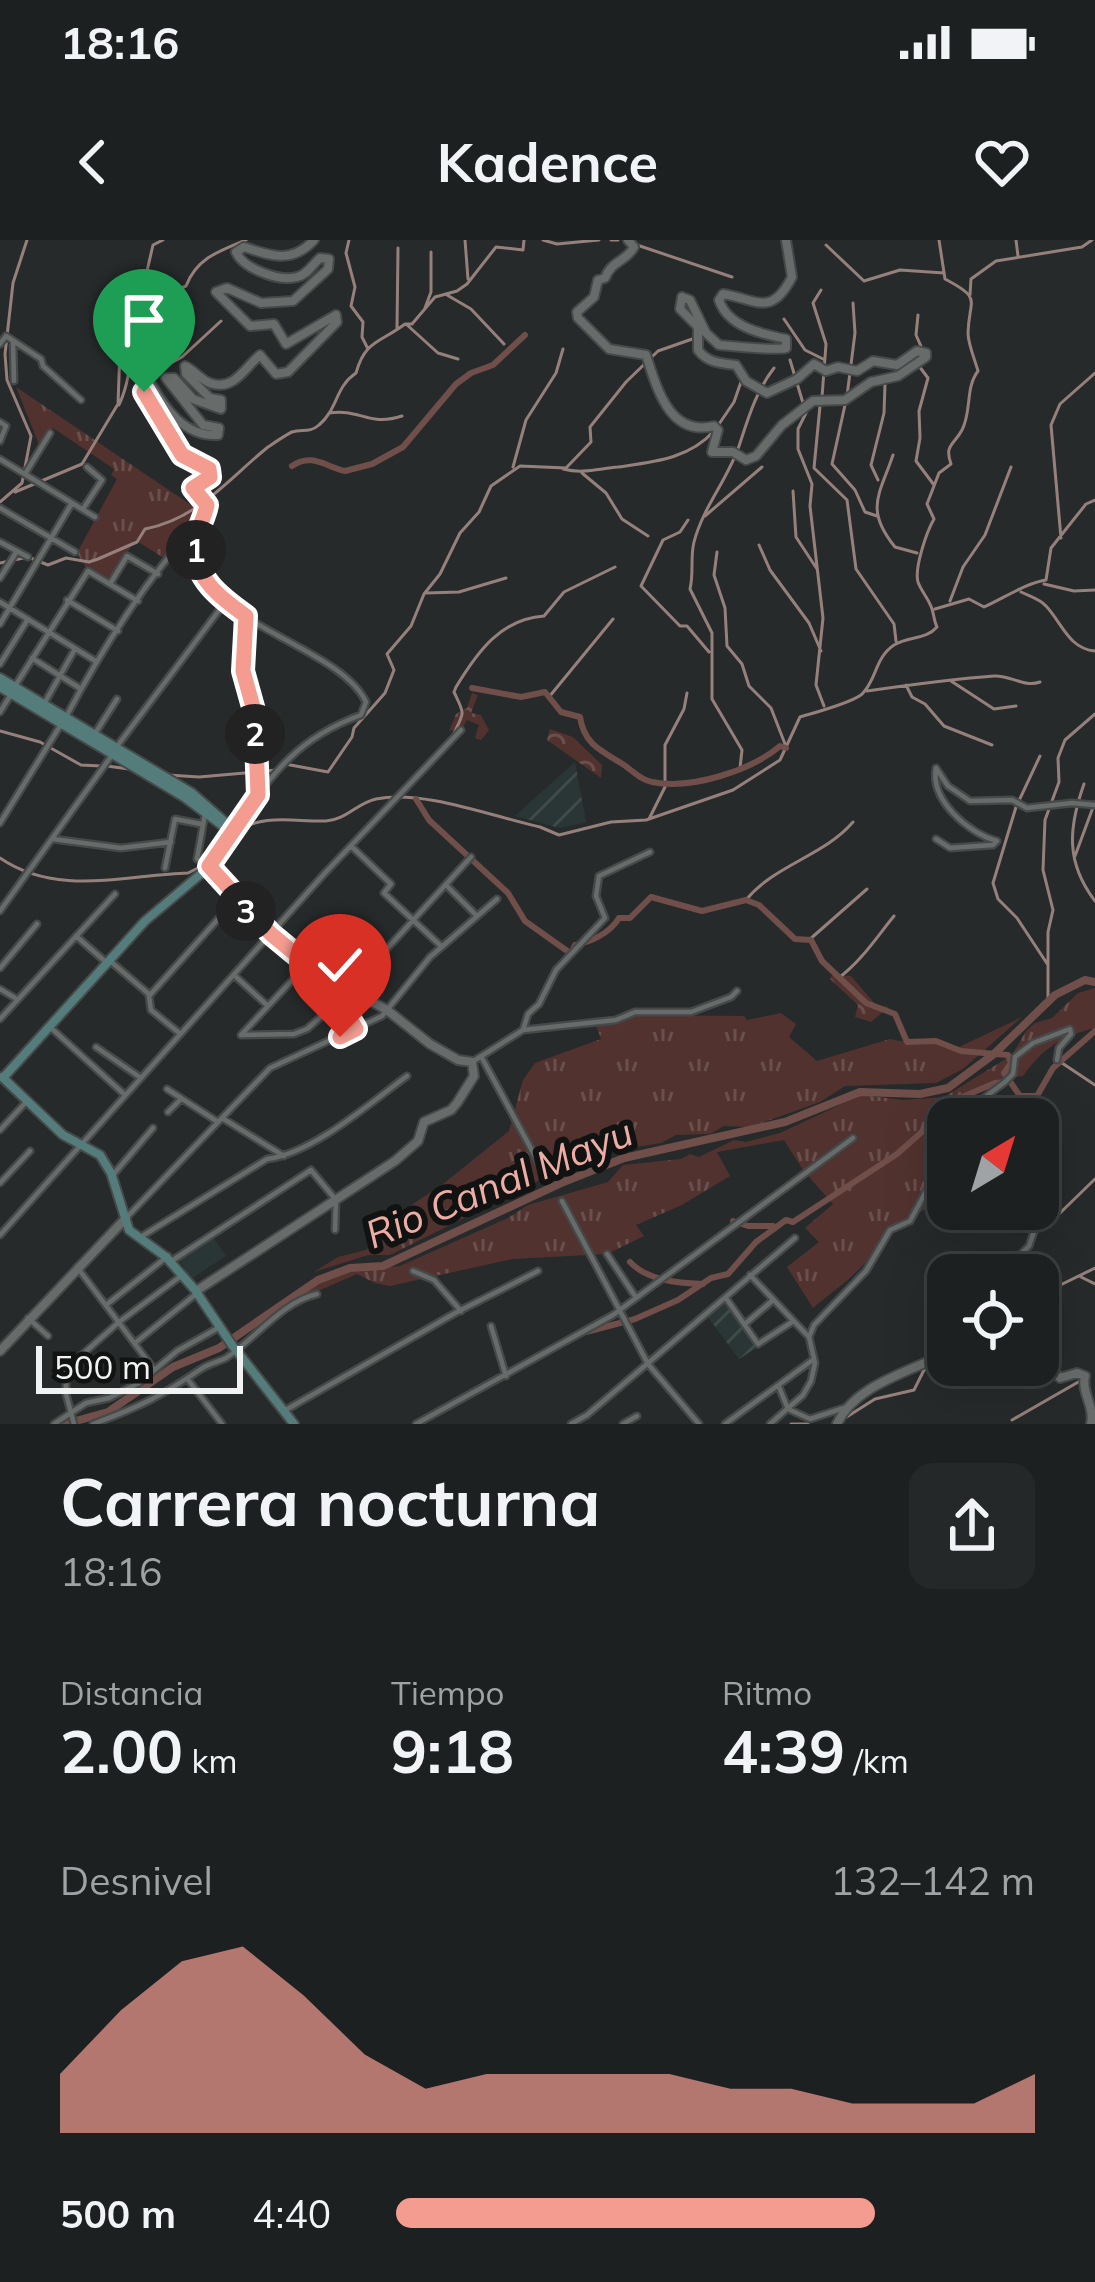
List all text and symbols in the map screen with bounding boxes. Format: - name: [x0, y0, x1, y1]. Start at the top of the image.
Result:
- text: 18:16: [60, 14, 179, 70]
- text: Kadence: [437, 128, 658, 196]
- icon: back: [60, 129, 126, 195]
- icon: heart: [969, 129, 1035, 195]
- pin: [93, 269, 195, 392]
- icon: arrive: [111, 287, 177, 353]
- pin: 1: [166, 520, 226, 580]
- text: 1: [186, 529, 206, 570]
- pin: 2: [225, 704, 285, 764]
- text: 2: [245, 713, 265, 754]
- pin: 3: [216, 881, 276, 941]
- text: 3: [236, 890, 256, 931]
- pin: [289, 914, 391, 1037]
- icon: check: [307, 932, 373, 998]
- north arrow: [927, 1098, 1059, 1230]
- map controls: [927, 1098, 1059, 1386]
- water label: Rio Canal Mayu: [358, 1107, 640, 1258]
- button: locate: [927, 1254, 1059, 1386]
- scale bar: [36, 1340, 243, 1393]
- text: 500 m: [54, 1346, 151, 1387]
- text: Carrera nocturna: [60, 1460, 600, 1543]
- button: share: [909, 1463, 1035, 1589]
- text: 18:16: [60, 1547, 163, 1596]
- text: Distancia: [60, 1672, 203, 1713]
- text: Tiempo: [391, 1672, 504, 1713]
- text: Ritmo: [722, 1672, 812, 1713]
- text: 2.00: [60, 1713, 183, 1788]
- text: 9:18: [391, 1713, 514, 1788]
- text: 4:39: [722, 1713, 845, 1788]
- text: km: [183, 1740, 237, 1781]
- text: /km: [845, 1740, 909, 1781]
- text: Desnivel: [60, 1856, 213, 1905]
- text: 132–142 m: [830, 1856, 1035, 1905]
- text: 500 m: [60, 2189, 176, 2238]
- text: 4:40: [252, 2189, 331, 2238]

